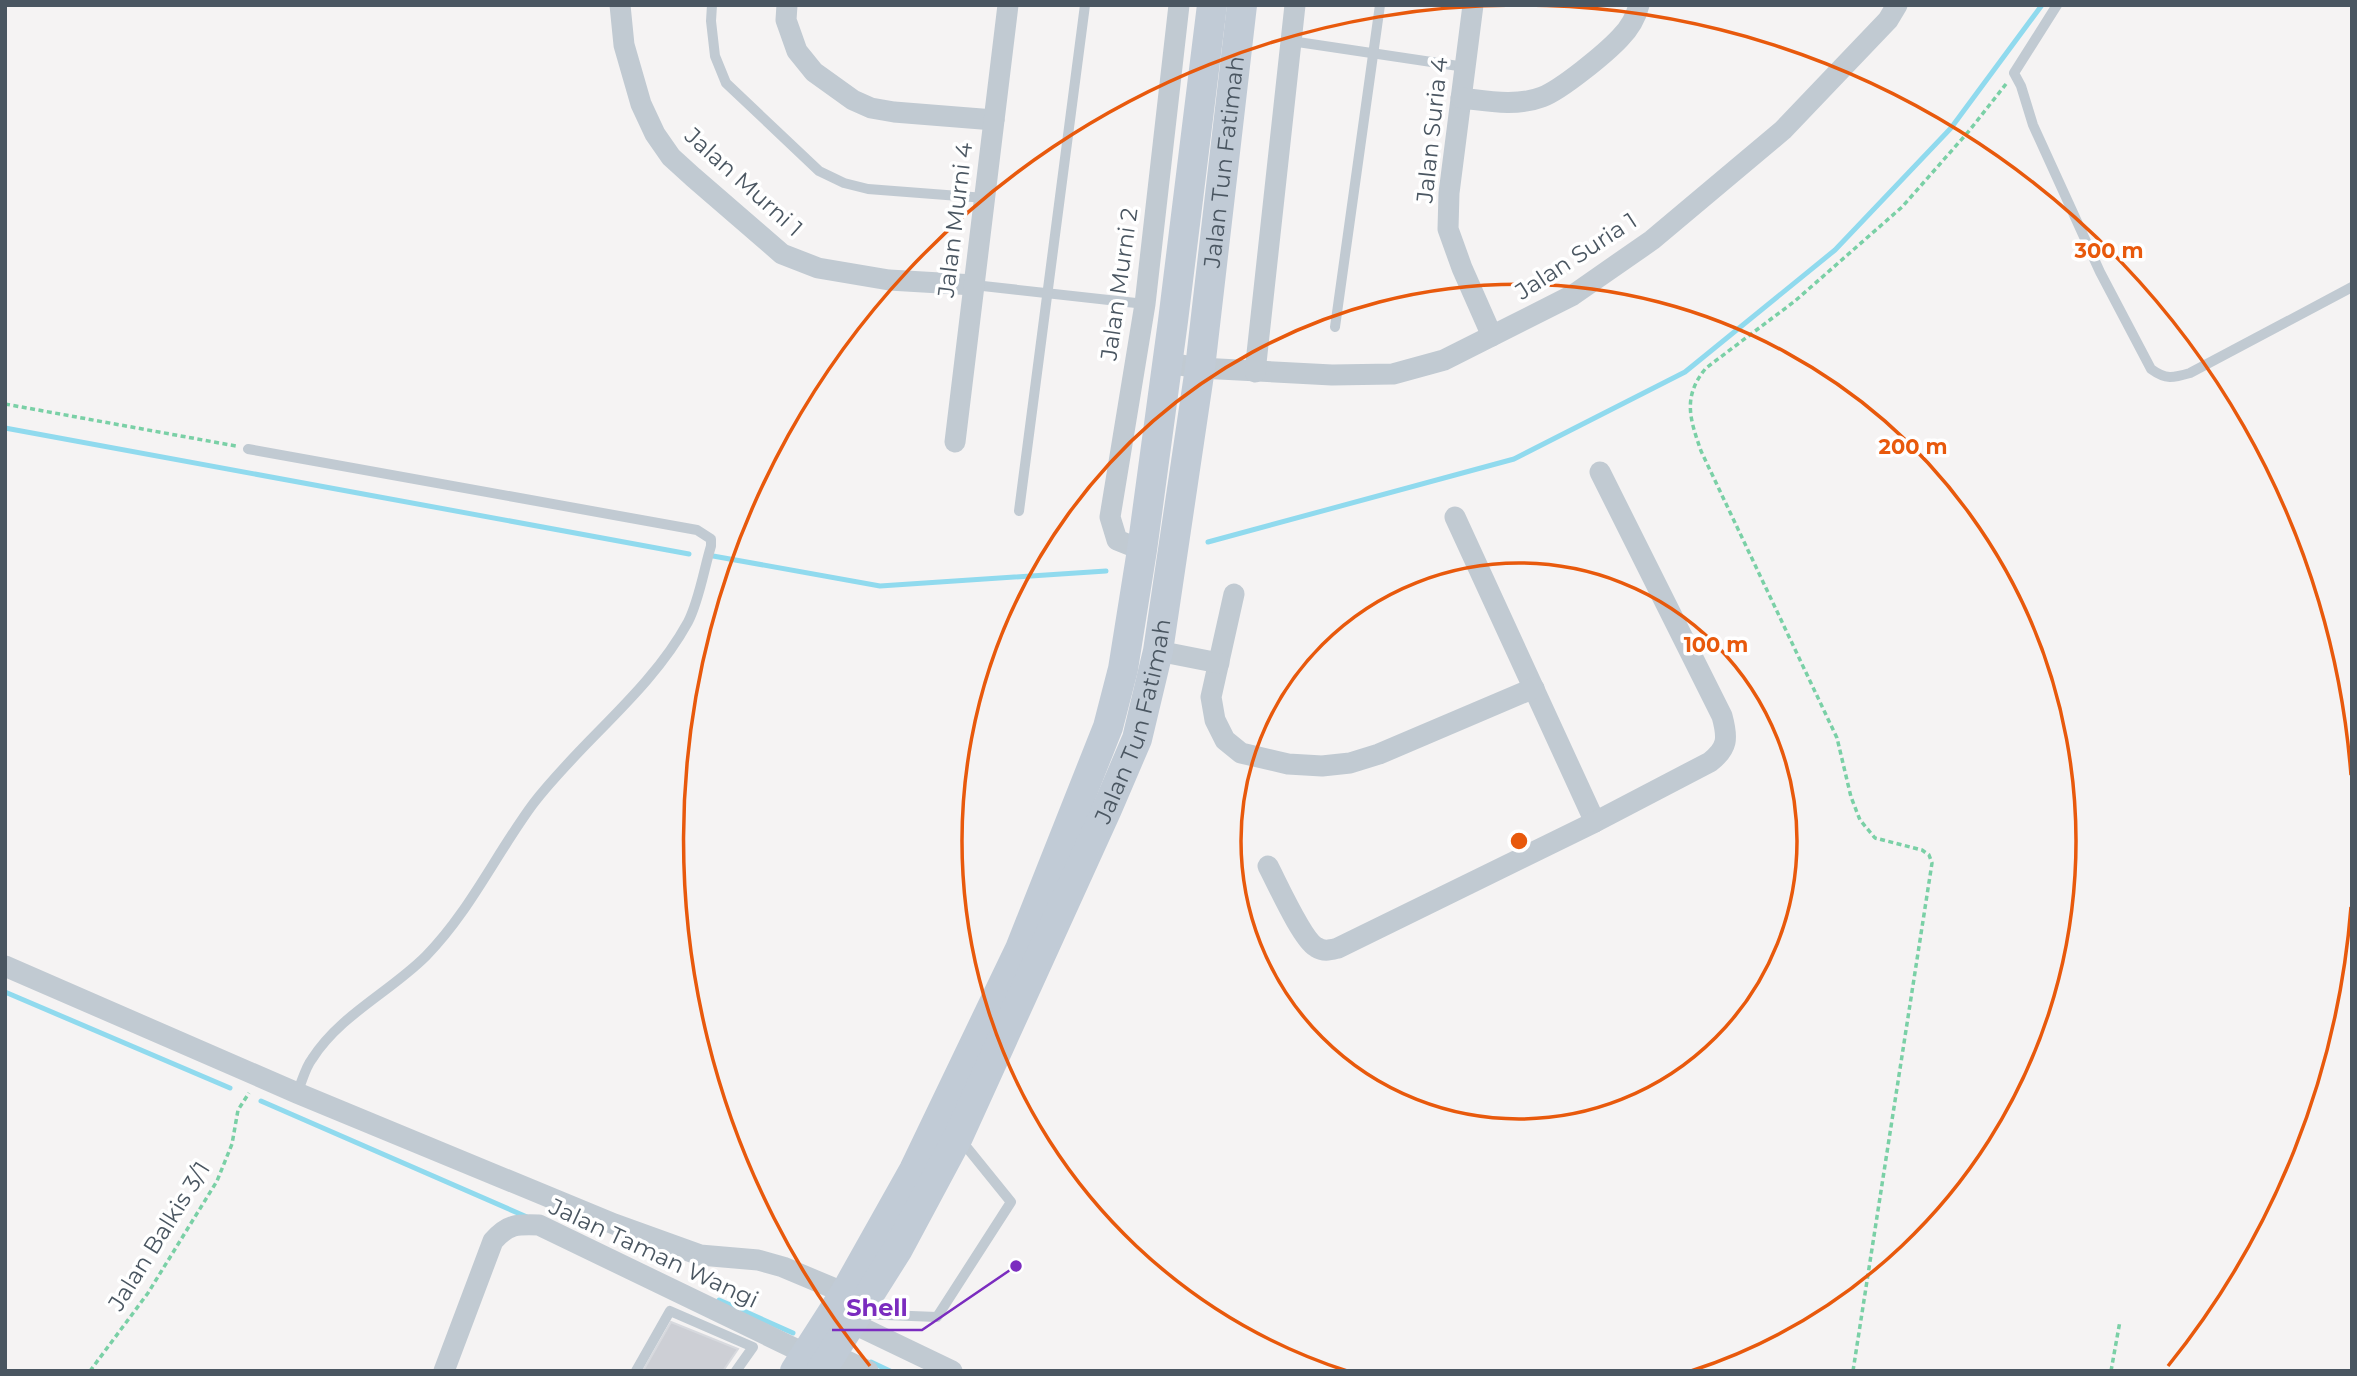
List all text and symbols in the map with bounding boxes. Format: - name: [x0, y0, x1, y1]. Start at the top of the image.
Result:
- street label: Jalan Tun Fatimah: [1198, 54, 1250, 270]
- street label: Jalan Suria 4: [1410, 56, 1454, 205]
- street label: Jalan Murni 1: [679, 121, 809, 242]
- street label: Jalan Murni 4: [931, 141, 978, 300]
- street label: Jalan Murni 2: [1094, 206, 1144, 363]
- street label: Jalan Suria 1: [1509, 206, 1642, 306]
- text: 300 m: [2074, 238, 2143, 263]
- text: 200 m: [1879, 434, 1947, 459]
- street label: Jalan Tun Fatimah: [1088, 617, 1177, 829]
- text: 100 m: [1684, 632, 1748, 657]
- centre of rings: [1507, 829, 1531, 853]
- street label: Jalan Balkis 3/1: [101, 1156, 216, 1317]
- street label: Jalan Taman Wangi: [544, 1192, 763, 1314]
- callout: Shell: [832, 1285, 922, 1330]
- text: Shell: [846, 1293, 908, 1322]

